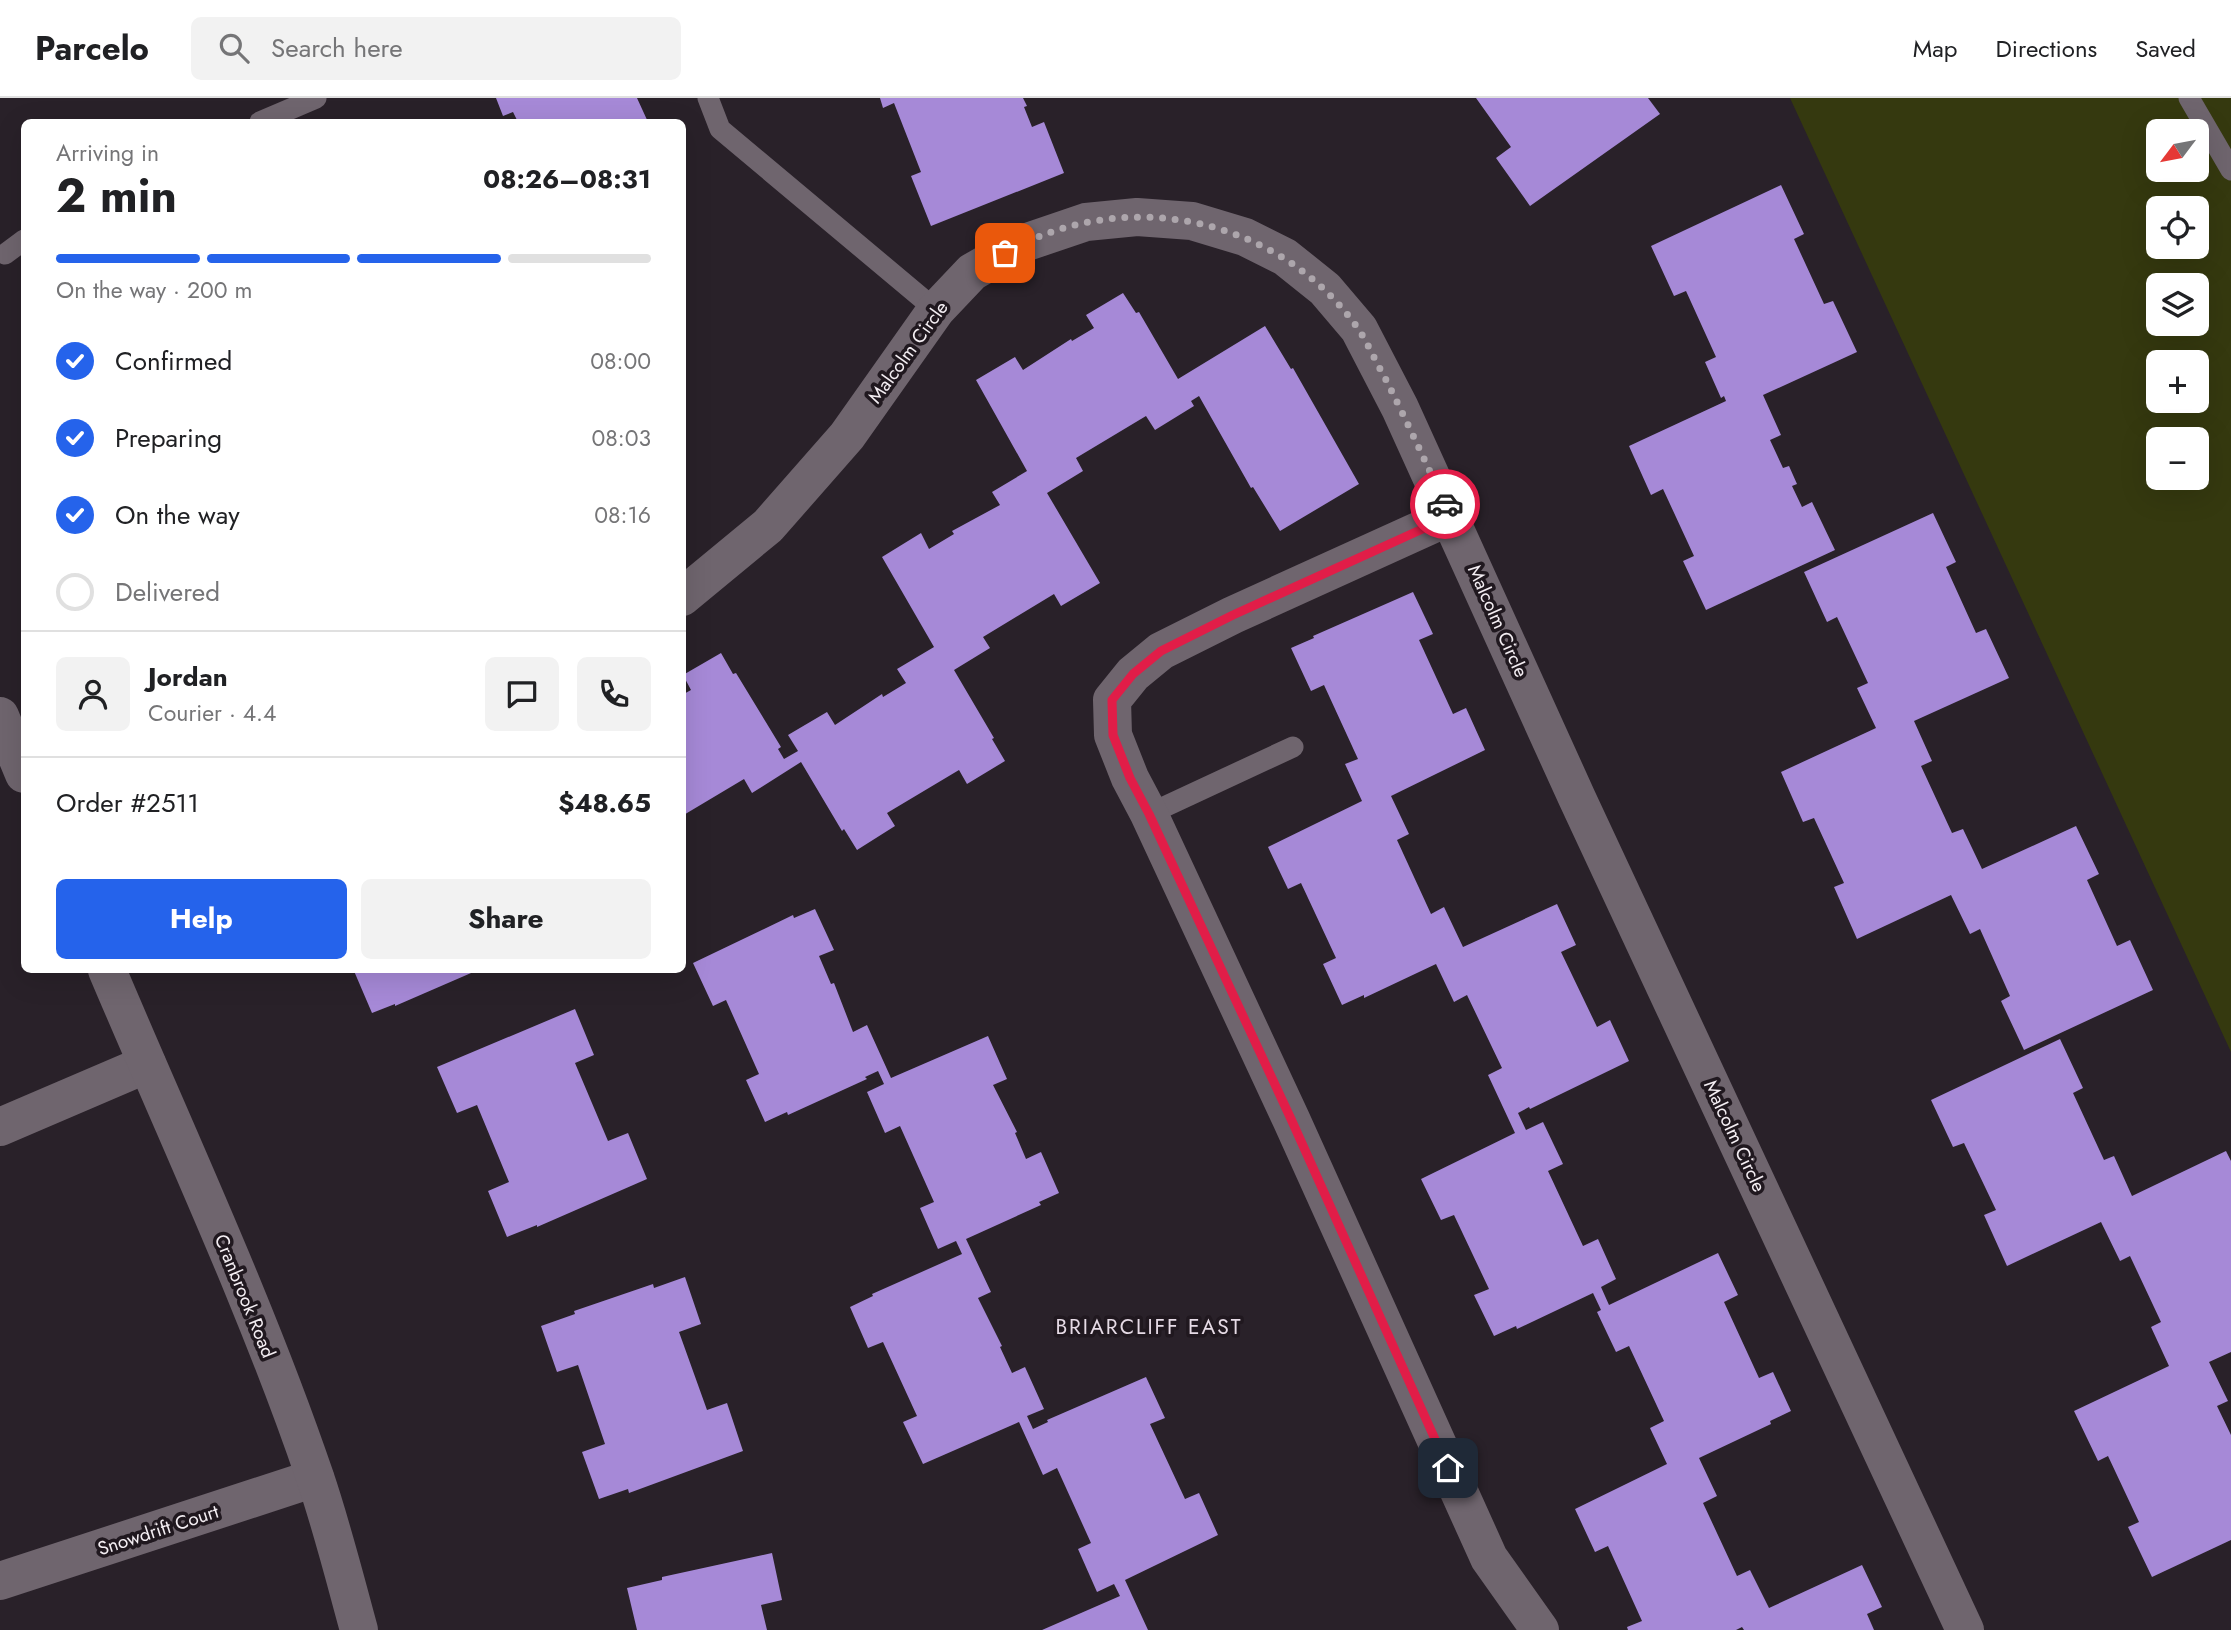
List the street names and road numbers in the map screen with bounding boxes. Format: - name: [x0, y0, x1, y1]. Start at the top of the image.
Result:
- street label: Malcolm Circle: [862, 295, 955, 409]
- street label: Malcolm Circle: [1461, 560, 1535, 682]
- street label: Malcolm Circle: [1697, 1076, 1773, 1197]
- street label: Cranbrook Road: [208, 1230, 282, 1362]
- street label: Snowdrift Court: [94, 1498, 222, 1562]

